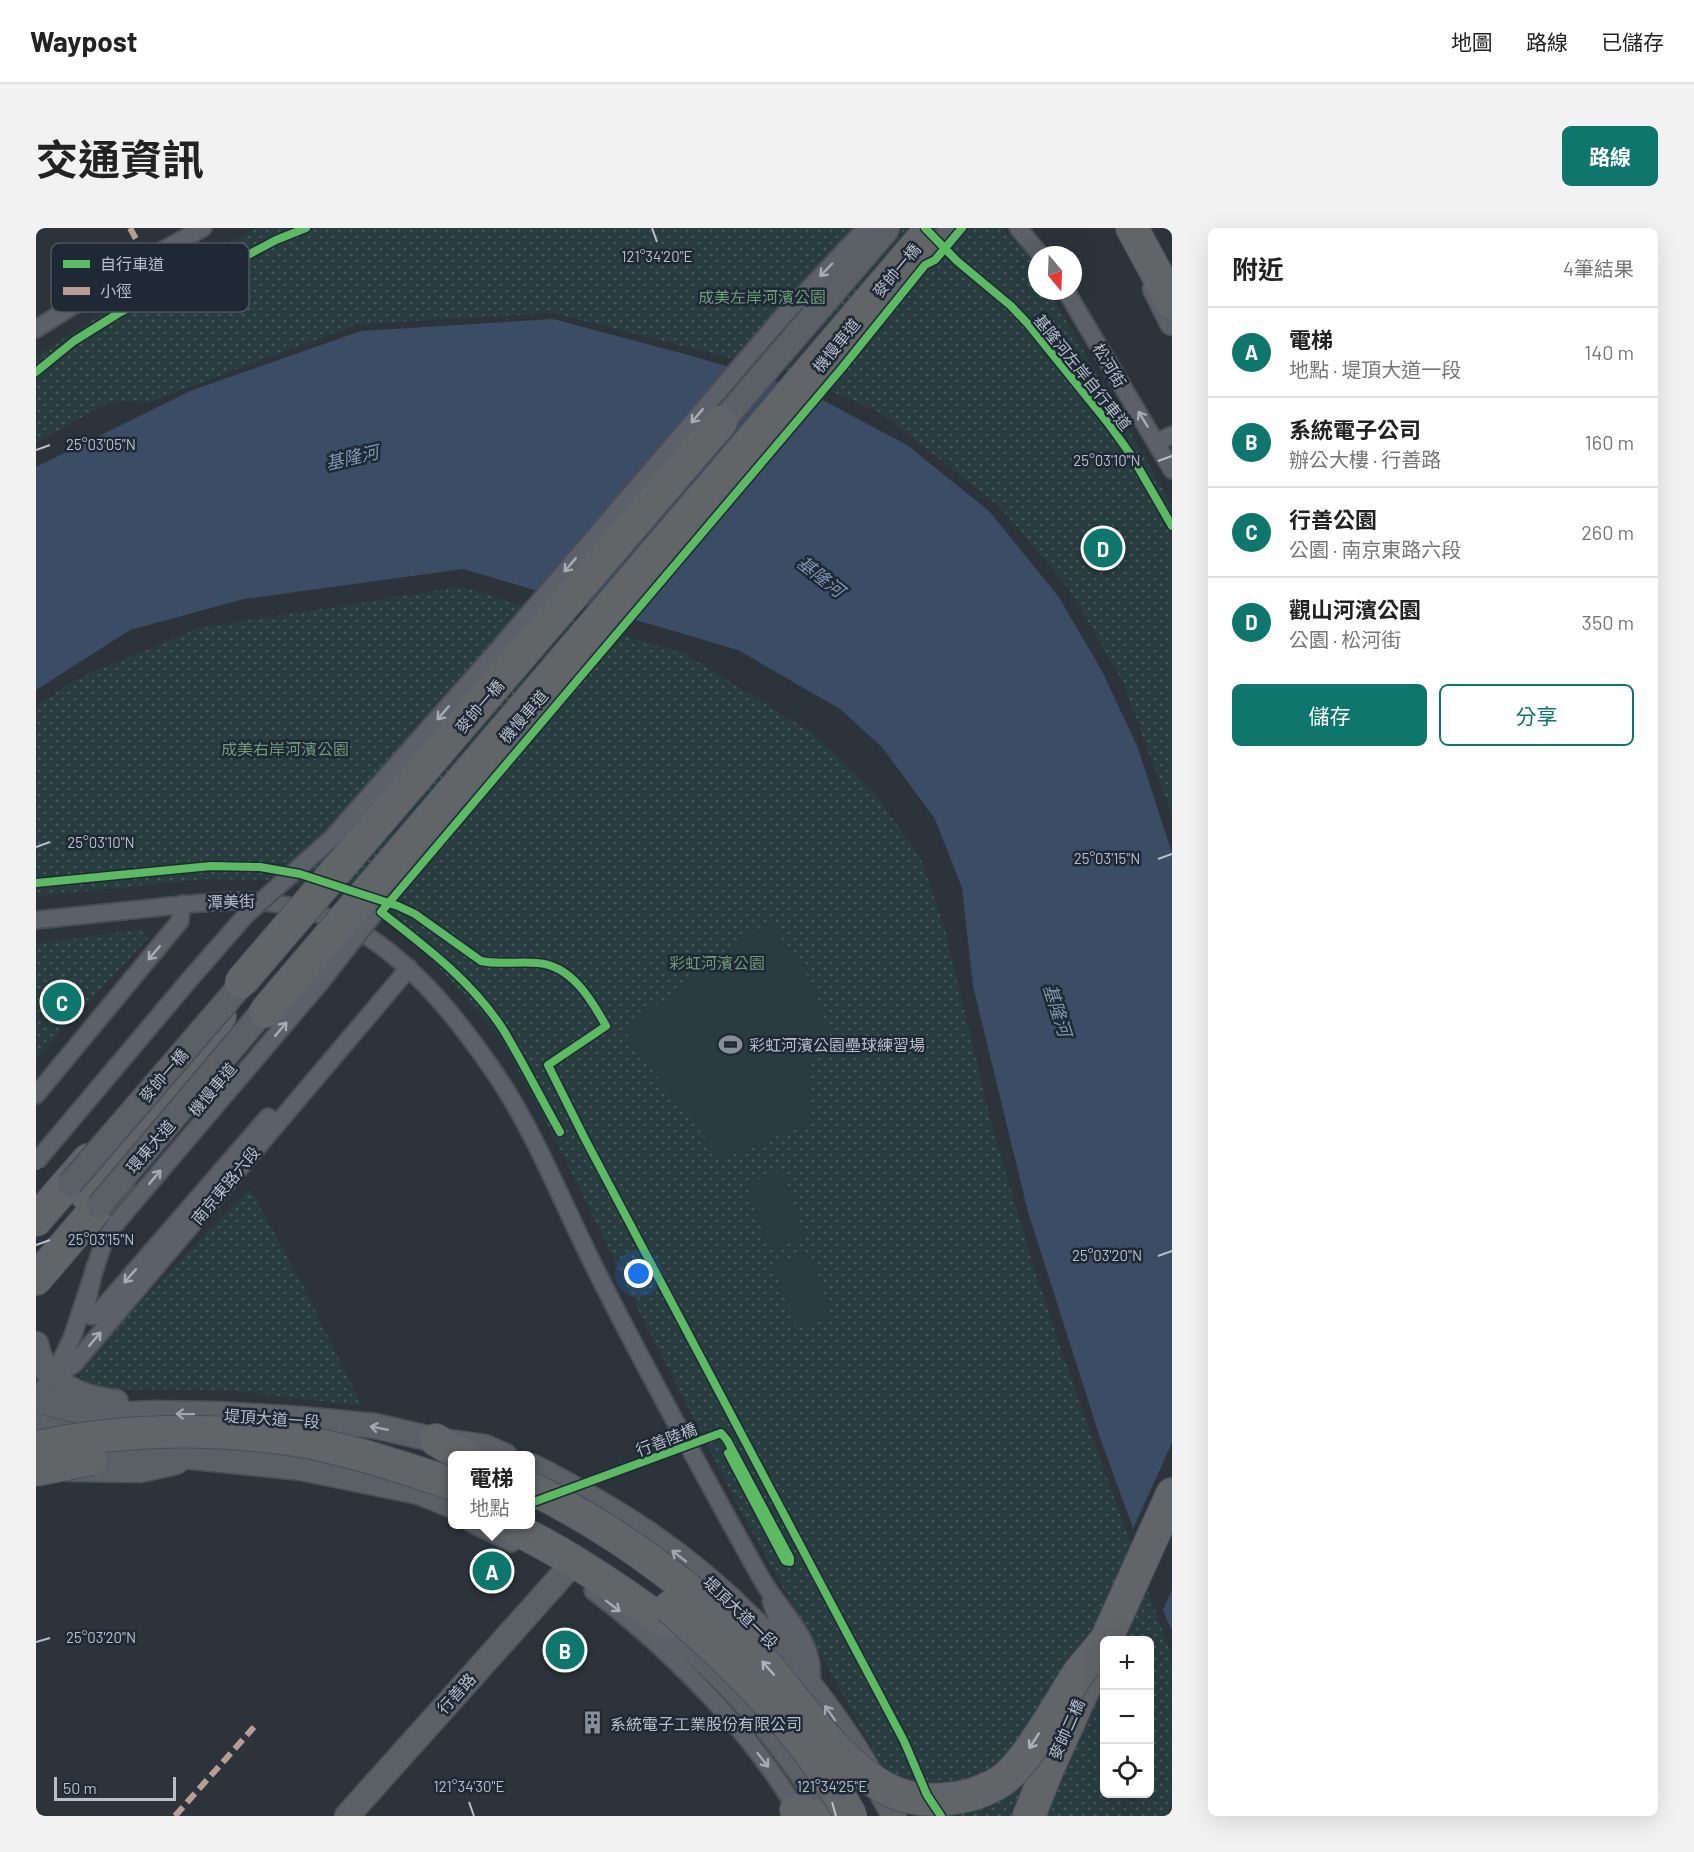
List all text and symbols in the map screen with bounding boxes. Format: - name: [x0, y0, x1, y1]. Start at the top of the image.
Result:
- text: Waypost: [30, 24, 137, 58]
- text: 地圖: [1451, 29, 1493, 54]
- text: 路線: [1526, 29, 1568, 54]
- text: 已儲存: [1601, 29, 1664, 54]
- button: 路線: [1562, 126, 1658, 186]
- text: 交通資訊: [36, 133, 204, 183]
- street label: 麥帥一橋: [868, 239, 924, 301]
- legend: [51, 243, 249, 312]
- north arrow: [1028, 246, 1082, 300]
- text: 121°34'20"E: [621, 247, 693, 265]
- text: 附近: [1232, 253, 1284, 284]
- text: 自行車道: [100, 254, 164, 273]
- text: 4筆結果: [1563, 256, 1634, 280]
- one-way arrow: [819, 263, 833, 278]
- text: 小徑: [100, 281, 132, 300]
- park label: 成美左岸河濱公園: [698, 287, 826, 306]
- street label: 基隆河左岸自行車道: [1030, 310, 1136, 434]
- street label: 機慢車道: [808, 314, 864, 376]
- text: 電梯: [1289, 326, 1333, 352]
- street label: 松河街: [1089, 340, 1131, 390]
- text: A: [1245, 340, 1258, 364]
- text: 140 m: [1584, 340, 1634, 364]
- text: 地點 · 堤頂大道一段: [1289, 357, 1461, 381]
- one-way arrow: [690, 409, 704, 424]
- one-way arrow: [1136, 411, 1148, 428]
- text: 系統電子公司: [1289, 416, 1421, 442]
- text: B: [1245, 430, 1258, 454]
- text: 160 m: [1585, 430, 1634, 454]
- text: 25°03'05"N: [66, 435, 136, 453]
- water label: 基隆河: [323, 440, 384, 474]
- text: 辦公大樓 · 行善路: [1289, 447, 1441, 471]
- text: 25°03'10"N: [1073, 451, 1141, 469]
- text: 行善公園: [1289, 506, 1377, 532]
- text: C: [1245, 520, 1258, 544]
- text: 260 m: [1581, 520, 1634, 544]
- pin: D: [1084, 526, 1122, 570]
- text: 公園 · 南京東路六段: [1289, 537, 1461, 561]
- water label: 基隆河: [793, 551, 851, 603]
- one-way arrow: [564, 557, 577, 573]
- text: 觀山河濱公園: [1289, 596, 1421, 622]
- text: D: [1245, 610, 1258, 634]
- text: 350 m: [1582, 610, 1634, 634]
- text: 公園 · 松河街: [1289, 627, 1401, 651]
- street label: 麥帥一橋: [451, 676, 507, 736]
- button: 儲存: [1232, 684, 1427, 746]
- button: 分享: [1439, 684, 1634, 746]
- street label: 機慢車道: [495, 686, 551, 746]
- one-way arrow: [436, 705, 450, 720]
- park label: 成美右岸河濱公園: [221, 739, 349, 758]
- text: 25°03'10"N: [67, 833, 135, 851]
- text: 25°03'15"N: [1074, 849, 1140, 867]
- street label: 潭美街: [207, 891, 255, 911]
- one-way arrow: [147, 945, 161, 960]
- park label: 彩虹河濱公園: [669, 953, 765, 972]
- pin: C: [42, 980, 82, 1024]
- water label: 基隆河: [1039, 981, 1078, 1042]
- one-way arrow: [274, 1022, 288, 1037]
- sports icon: 彩虹河濱公園壘球練習場: [718, 1031, 744, 1057]
- place label: 彩虹河濱公園壘球練習場: [749, 1035, 925, 1054]
- street label: 麥帥一橋: [135, 1045, 191, 1105]
- street label: 機慢車道: [184, 1058, 240, 1120]
- street label: 環東大道: [122, 1116, 178, 1176]
- street label: 南京東路六段: [187, 1142, 263, 1228]
- one-way arrow: [148, 1170, 162, 1185]
- text: 25°03'15"N: [68, 1230, 134, 1248]
- text: 25°03'20"N: [1072, 1246, 1142, 1264]
- your location: [624, 1259, 653, 1288]
- one-way arrow: [123, 1268, 137, 1283]
- one-way arrow: [88, 1332, 102, 1347]
- street label: 堤頂大道一段: [223, 1405, 321, 1431]
- one-way arrow: [175, 1408, 195, 1419]
- street label: 行善陸橋: [633, 1419, 699, 1459]
- one-way arrow: [370, 1422, 389, 1433]
- popup: [448, 1451, 535, 1529]
- text: 電梯: [469, 1464, 514, 1490]
- text: 地點: [469, 1495, 509, 1519]
- pin: A: [472, 1548, 512, 1594]
- one-way arrow: [671, 1550, 687, 1562]
- street label: 堤頂大道一段: [700, 1572, 782, 1652]
- one-way arrow: [605, 1599, 621, 1612]
- text: 25°03'20"N: [66, 1628, 136, 1646]
- pin: B: [546, 1628, 584, 1672]
- map controls: [1100, 1636, 1154, 1798]
- button: +: [1100, 1636, 1154, 1690]
- one-way arrow: [761, 1661, 775, 1676]
- street label: 行善路: [433, 1669, 479, 1717]
- button: −: [1100, 1690, 1154, 1744]
- street label: 麥帥二橋: [1044, 1696, 1088, 1762]
- one-way arrow: [824, 1705, 836, 1722]
- building icon: 系統電子工業股份有限公司: [579, 1710, 605, 1736]
- place label: 系統電子工業股份有限公司: [610, 1714, 802, 1733]
- one-way arrow: [1028, 1733, 1041, 1750]
- button: locate: [1100, 1744, 1154, 1798]
- one-way arrow: [757, 1752, 770, 1768]
- scale bar: [54, 1774, 176, 1802]
- text: 121°34'30"E: [433, 1777, 505, 1795]
- text: 121°34'25"E: [797, 1777, 867, 1795]
- text: 50 m: [63, 1778, 97, 1797]

